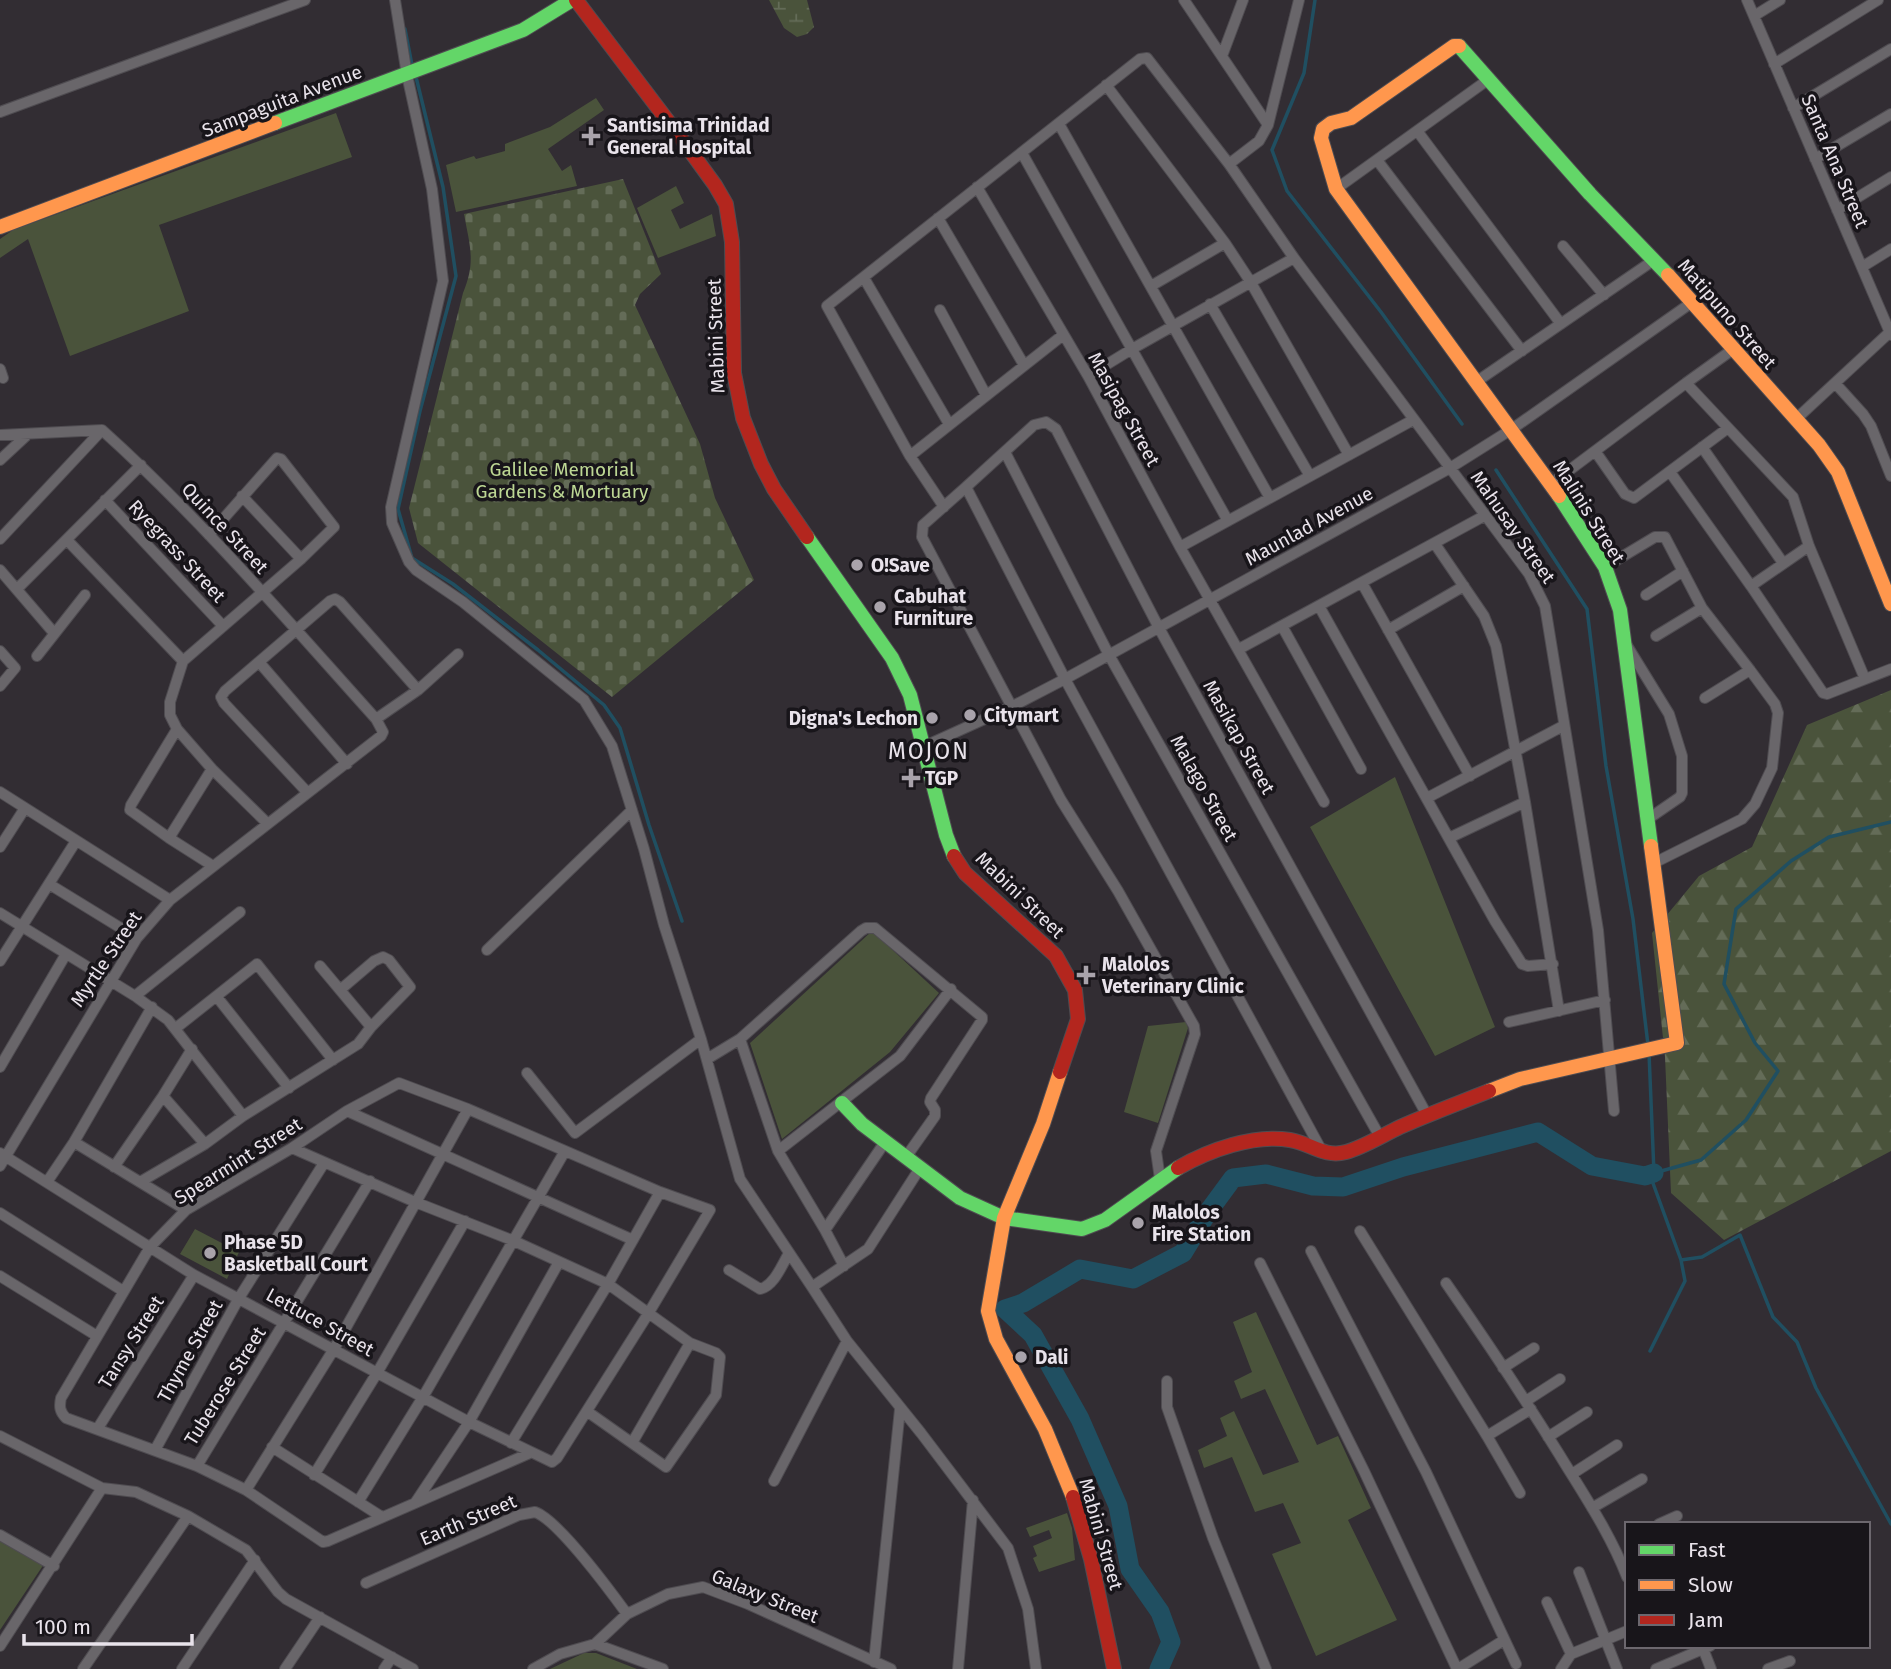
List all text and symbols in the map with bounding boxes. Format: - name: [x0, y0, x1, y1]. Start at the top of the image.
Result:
- street label: Sampaguita Avenue: [199, 60, 365, 142]
- street label: Santa Ana Street: [1797, 91, 1874, 231]
- place label: Santisima Trinidad General Hospital: [607, 114, 770, 159]
- marker: Santisima Trinidad General Hospital: [581, 126, 601, 146]
- street label: Matipuno Street: [1673, 254, 1781, 374]
- street label: Mabini Street: [702, 278, 729, 394]
- street label: Masipag Street: [1083, 348, 1165, 470]
- street label: Malinis Street: [1548, 456, 1630, 568]
- park label: Galilee Memorial Gardens & Mortuary: [476, 458, 649, 503]
- street label: Mahusay Street: [1466, 466, 1560, 588]
- street label: Quince Street: [177, 478, 273, 578]
- street label: Maunlad Avenue: [1241, 481, 1377, 571]
- street label: Ryegrass Street: [124, 495, 230, 607]
- place label: O!Save: [871, 554, 930, 577]
- marker: O!Save: [849, 557, 865, 573]
- place label: Cabuhat Furniture: [894, 585, 973, 630]
- marker: Cabuhat Furniture: [872, 599, 888, 615]
- street label: Masikap Street: [1198, 676, 1280, 798]
- place label: Citymart: [984, 704, 1059, 727]
- place label: Digna's Lechon: [789, 707, 918, 730]
- marker: Citymart: [962, 707, 978, 723]
- marker: Digna's Lechon: [924, 710, 940, 726]
- street label: Malago Street: [1165, 731, 1243, 845]
- district label: MOJON: [888, 737, 970, 765]
- place label: TGP: [925, 767, 958, 790]
- marker: TGP: [903, 770, 919, 786]
- street label: Mabini Street: [971, 847, 1069, 943]
- street label: Myrtle Street: [66, 907, 147, 1011]
- place label: Malolos Veterinary Clinic: [1101, 953, 1244, 998]
- marker: Malolos Veterinary Clinic: [1076, 965, 1096, 985]
- street label: Spearmint Street: [170, 1113, 306, 1209]
- place label: Malolos Fire Station: [1152, 1201, 1251, 1246]
- marker: Malolos Fire Station: [1130, 1215, 1146, 1231]
- place label: Phase 5D Basketball Court: [224, 1231, 368, 1276]
- marker: Phase 5D Basketball Court: [202, 1245, 218, 1261]
- street label: Lettuce Street: [262, 1283, 378, 1361]
- street label: Tansy Street: [93, 1291, 169, 1393]
- street label: Thyme Street: [152, 1296, 228, 1406]
- street label: Tuberose Street: [179, 1322, 271, 1450]
- place label: Dali: [1035, 1346, 1068, 1369]
- marker: Dali: [1013, 1349, 1029, 1365]
- street label: Mabini Street: [1074, 1476, 1128, 1592]
- street label: Earth Street: [416, 1489, 520, 1551]
- legend: [1625, 1522, 1870, 1648]
- text: Fast: [1688, 1537, 1726, 1563]
- street label: Galaxy Street: [708, 1564, 822, 1628]
- text: Slow: [1688, 1572, 1733, 1598]
- scale bar: [24, 1602, 192, 1646]
- text: Jam: [1688, 1607, 1724, 1633]
- text: 100 m: [35, 1614, 91, 1640]

